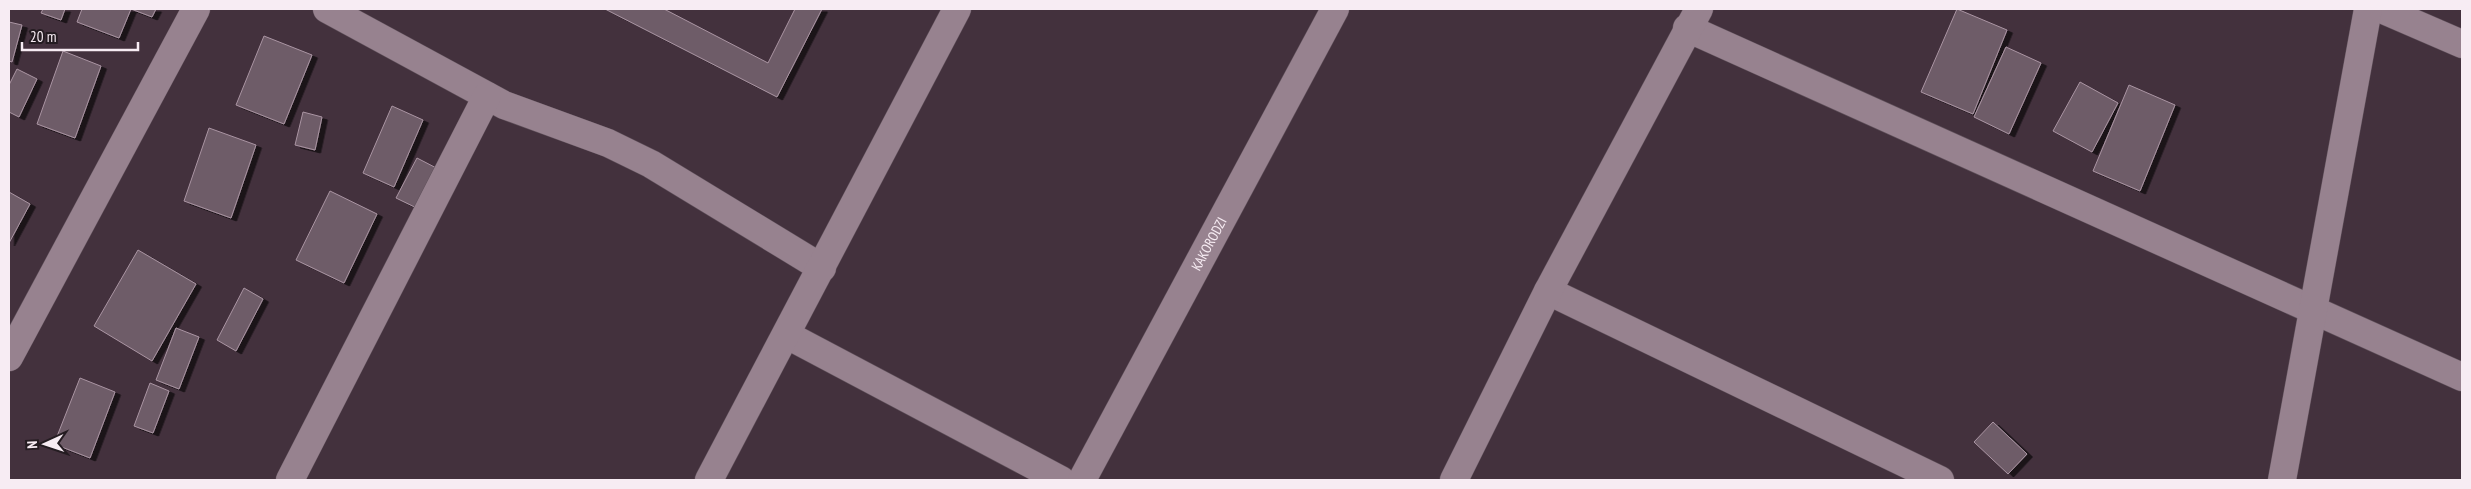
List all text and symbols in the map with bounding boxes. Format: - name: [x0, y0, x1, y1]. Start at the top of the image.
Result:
- scale bar: [22, 20, 139, 52]
- text: 20 m: [30, 27, 56, 46]
- street label: KAKORODZI: [1187, 214, 1230, 274]
- north arrow: [20, 419, 70, 469]
- text: N: [23, 440, 41, 449]

